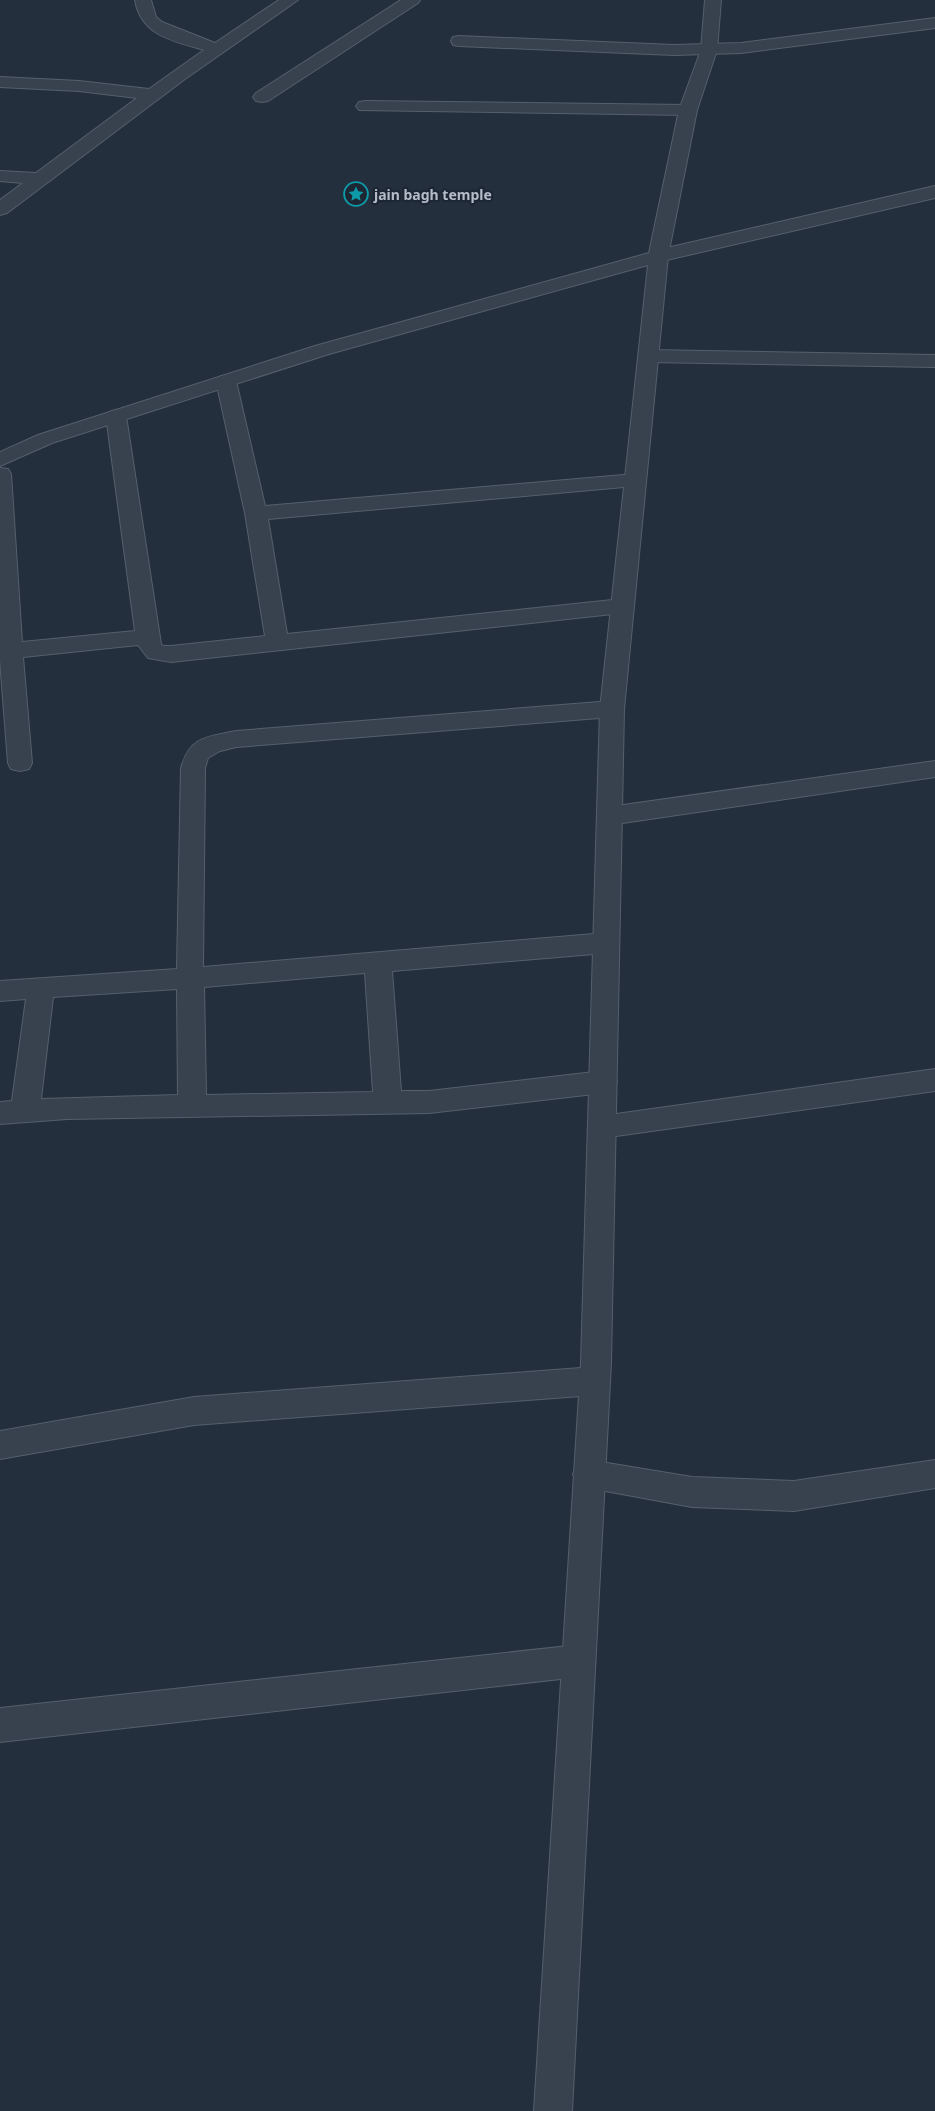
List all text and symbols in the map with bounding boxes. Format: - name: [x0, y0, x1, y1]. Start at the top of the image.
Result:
- place icon: jain bagh temple: [343, 181, 369, 207]
- place label: jain bagh temple: [373, 185, 492, 204]

